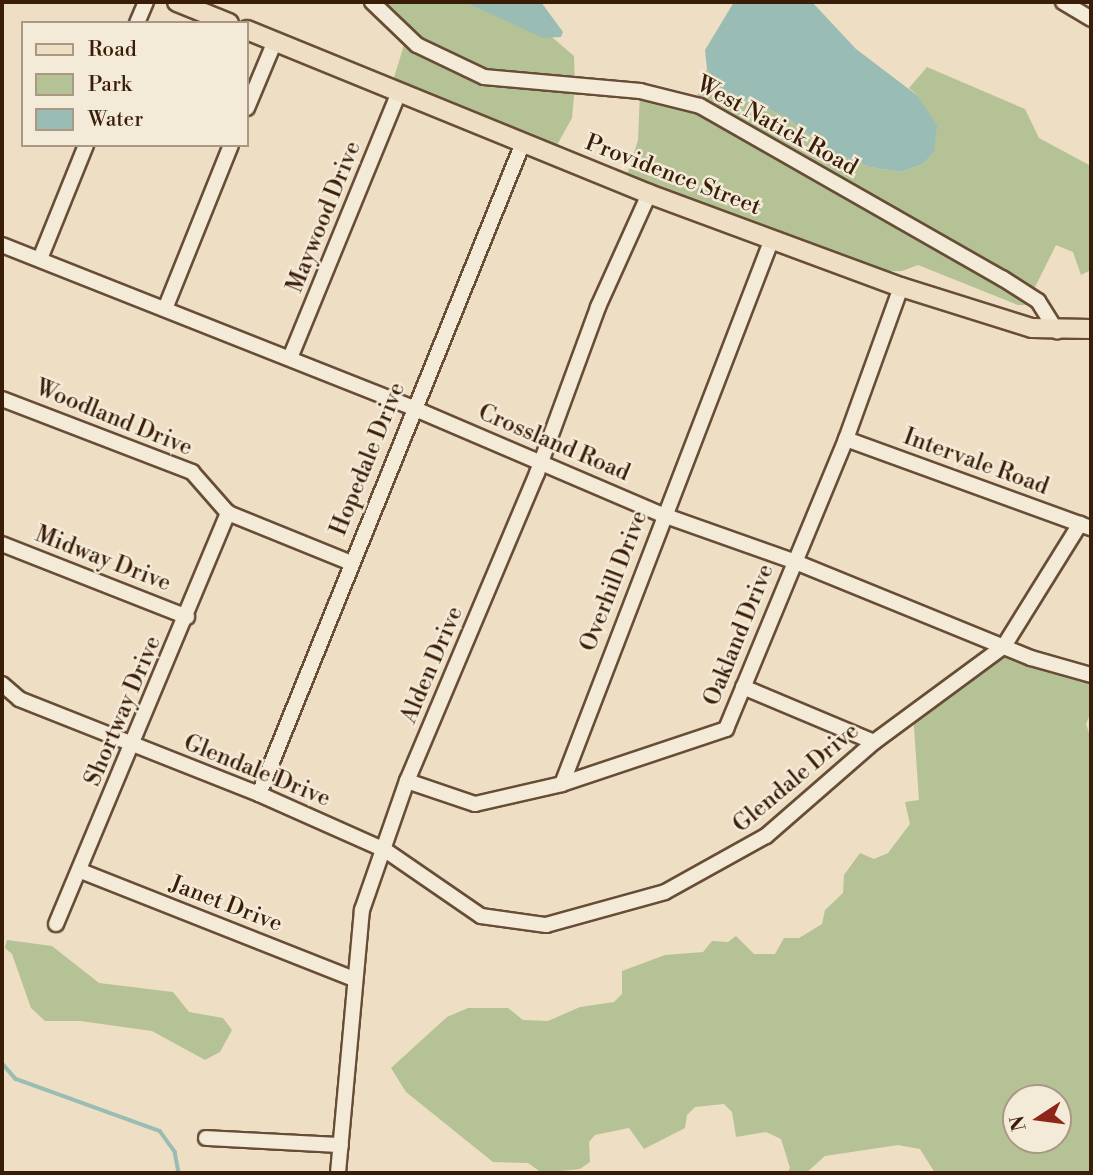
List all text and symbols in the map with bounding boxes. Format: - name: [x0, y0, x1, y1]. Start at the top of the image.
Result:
- legend: [21, 21, 248, 147]
- text: Road: [88, 37, 137, 63]
- street label: West Natick Road: [692, 70, 862, 182]
- text: Park: [88, 72, 132, 98]
- text: Water: [88, 107, 143, 133]
- street label: Providence Street: [581, 129, 765, 221]
- street label: Maywood Drive: [281, 137, 367, 297]
- street label: Woodland Drive: [32, 374, 196, 462]
- street label: Hopedale Drive: [325, 378, 411, 540]
- street label: Crossland Road: [474, 399, 634, 487]
- street label: Intervale Road: [900, 423, 1052, 501]
- street label: Overhill Drive: [575, 507, 653, 655]
- street label: Midway Drive: [31, 520, 175, 598]
- street label: Oakland Drive: [698, 560, 780, 710]
- street label: Alden Drive: [395, 602, 469, 728]
- street label: Shortway Drive: [79, 632, 167, 790]
- street label: Glendale Drive: [728, 717, 864, 839]
- street label: Glendale Drive: [180, 729, 334, 813]
- street label: Janet Drive: [166, 870, 286, 938]
- north arrow: [1002, 1084, 1072, 1154]
- text: N: [1005, 1113, 1032, 1133]

